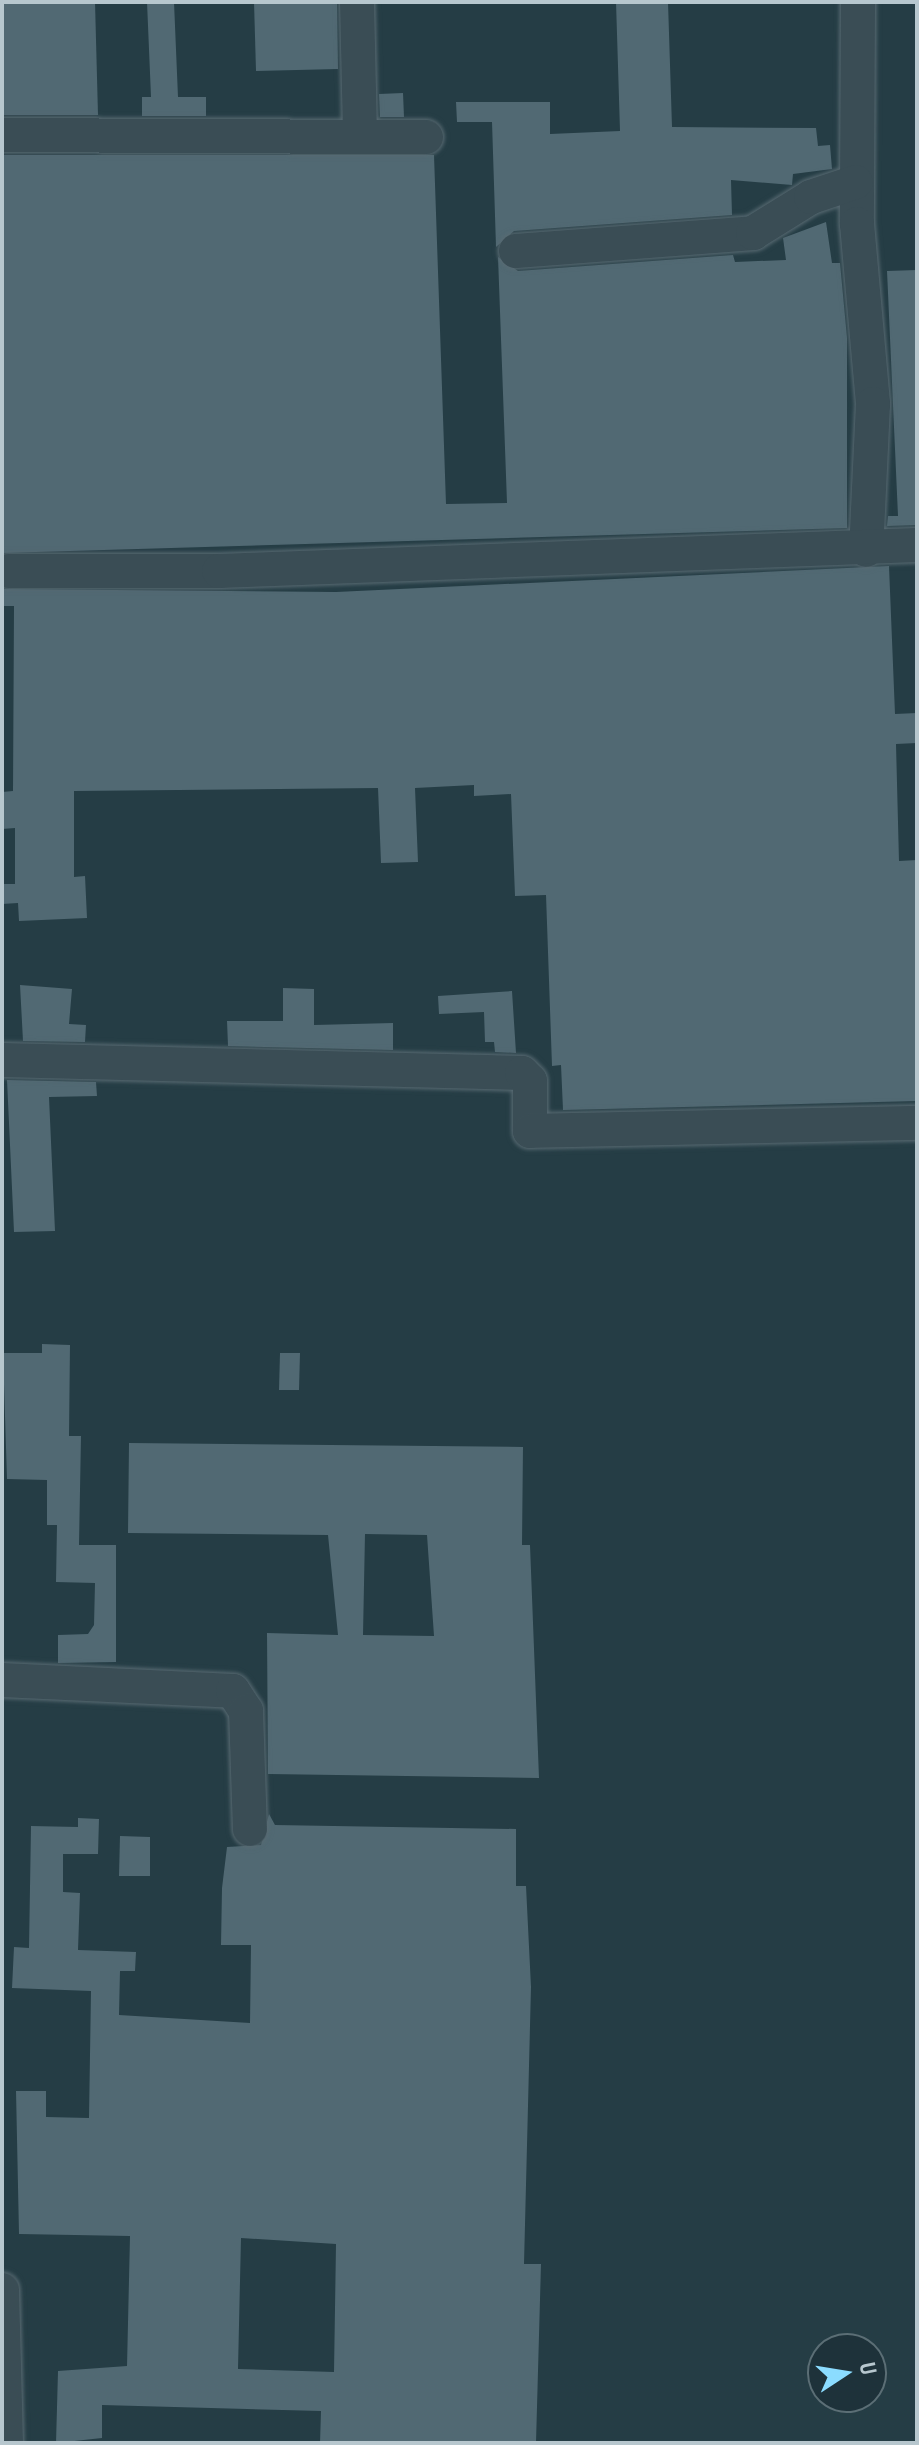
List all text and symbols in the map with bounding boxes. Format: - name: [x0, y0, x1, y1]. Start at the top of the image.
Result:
- north arrow: [807, 2333, 887, 2413]
- text: U: [854, 2360, 883, 2377]

